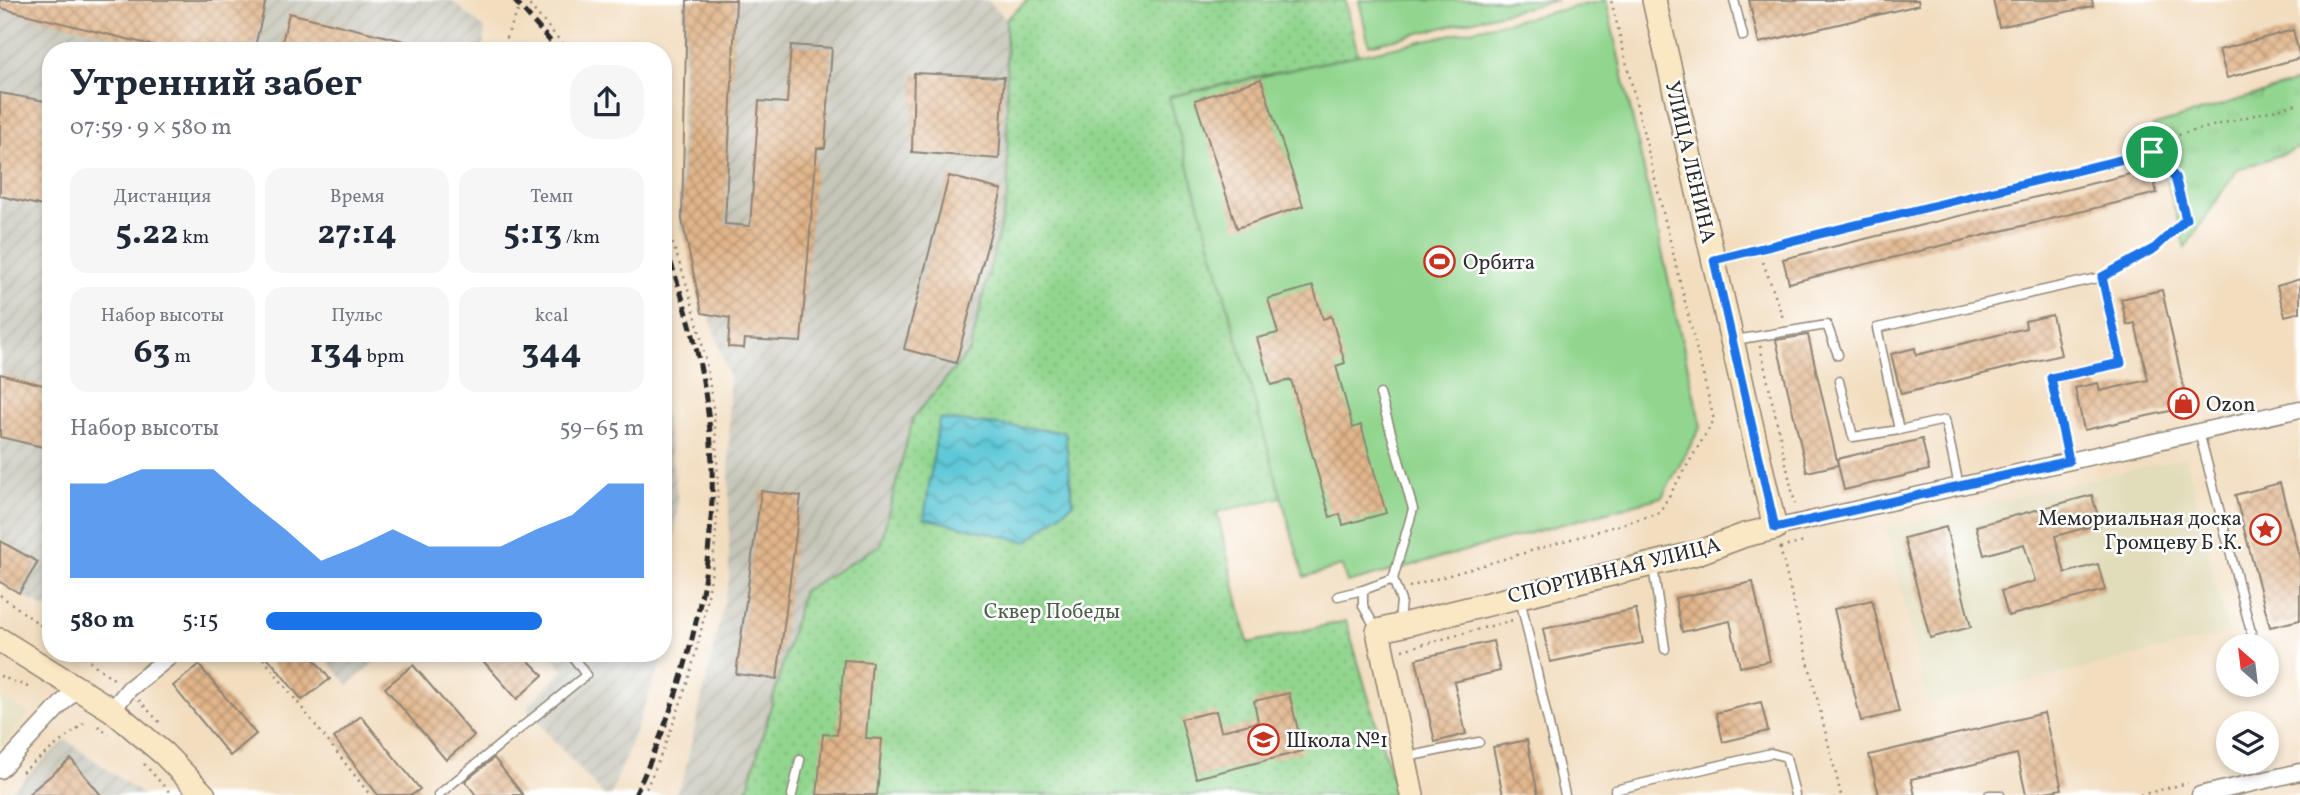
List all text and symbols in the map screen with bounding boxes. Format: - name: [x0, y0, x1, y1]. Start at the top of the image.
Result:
- text: Утренний забег: [70, 59, 362, 112]
- button: share: [570, 65, 644, 139]
- street label: УЛИЦА ЛЕНИНА: [1657, 78, 1722, 247]
- text: 07:59 · 9 × 580 m: [70, 112, 232, 144]
- pin: [2122, 122, 2182, 182]
- icon: arrive: [2133, 133, 2171, 171]
- text: Дистанция: [113, 184, 211, 210]
- text: Время: [330, 184, 384, 210]
- text: Темп: [530, 184, 573, 210]
- text: 5.22: [115, 210, 178, 258]
- text: 27:14: [317, 210, 397, 258]
- text: 5:13: [503, 210, 562, 258]
- text: km: [178, 225, 209, 251]
- text: /km: [562, 225, 600, 251]
- sports icon: Орбита: [1423, 245, 1457, 279]
- place label: Орбита: [1463, 249, 1535, 278]
- text: Набор высоты: [101, 303, 224, 329]
- text: Пульс: [331, 303, 383, 329]
- text: kcal: [535, 303, 569, 329]
- text: 63: [134, 329, 170, 377]
- text: 134: [309, 329, 363, 377]
- text: 344: [522, 329, 582, 377]
- text: m: [170, 344, 191, 370]
- text: bpm: [363, 344, 405, 370]
- shop icon: Ozon: [2166, 387, 2200, 421]
- place label: Ozon: [2206, 391, 2256, 420]
- text: Набор высоты: [70, 413, 219, 445]
- text: 59–65 m: [559, 413, 644, 445]
- place label: Мемориальная доска Громцеву Б .К.: [2038, 505, 2242, 558]
- place icon: Мемориальная доска Громцеву Б .К.: [2248, 513, 2282, 547]
- street label: СПОРТИВНАЯ УЛИЦА: [1505, 531, 1724, 612]
- park label: Сквер Победы: [984, 598, 1120, 627]
- text: 580 m: [70, 605, 135, 637]
- text: 5:15: [182, 605, 218, 637]
- north arrow: [2216, 634, 2278, 696]
- map controls: [2216, 634, 2279, 774]
- button: layers: [2216, 711, 2279, 774]
- school or university icon: Школа №1: [1246, 723, 1280, 757]
- place label: Школа №1: [1286, 727, 1388, 756]

